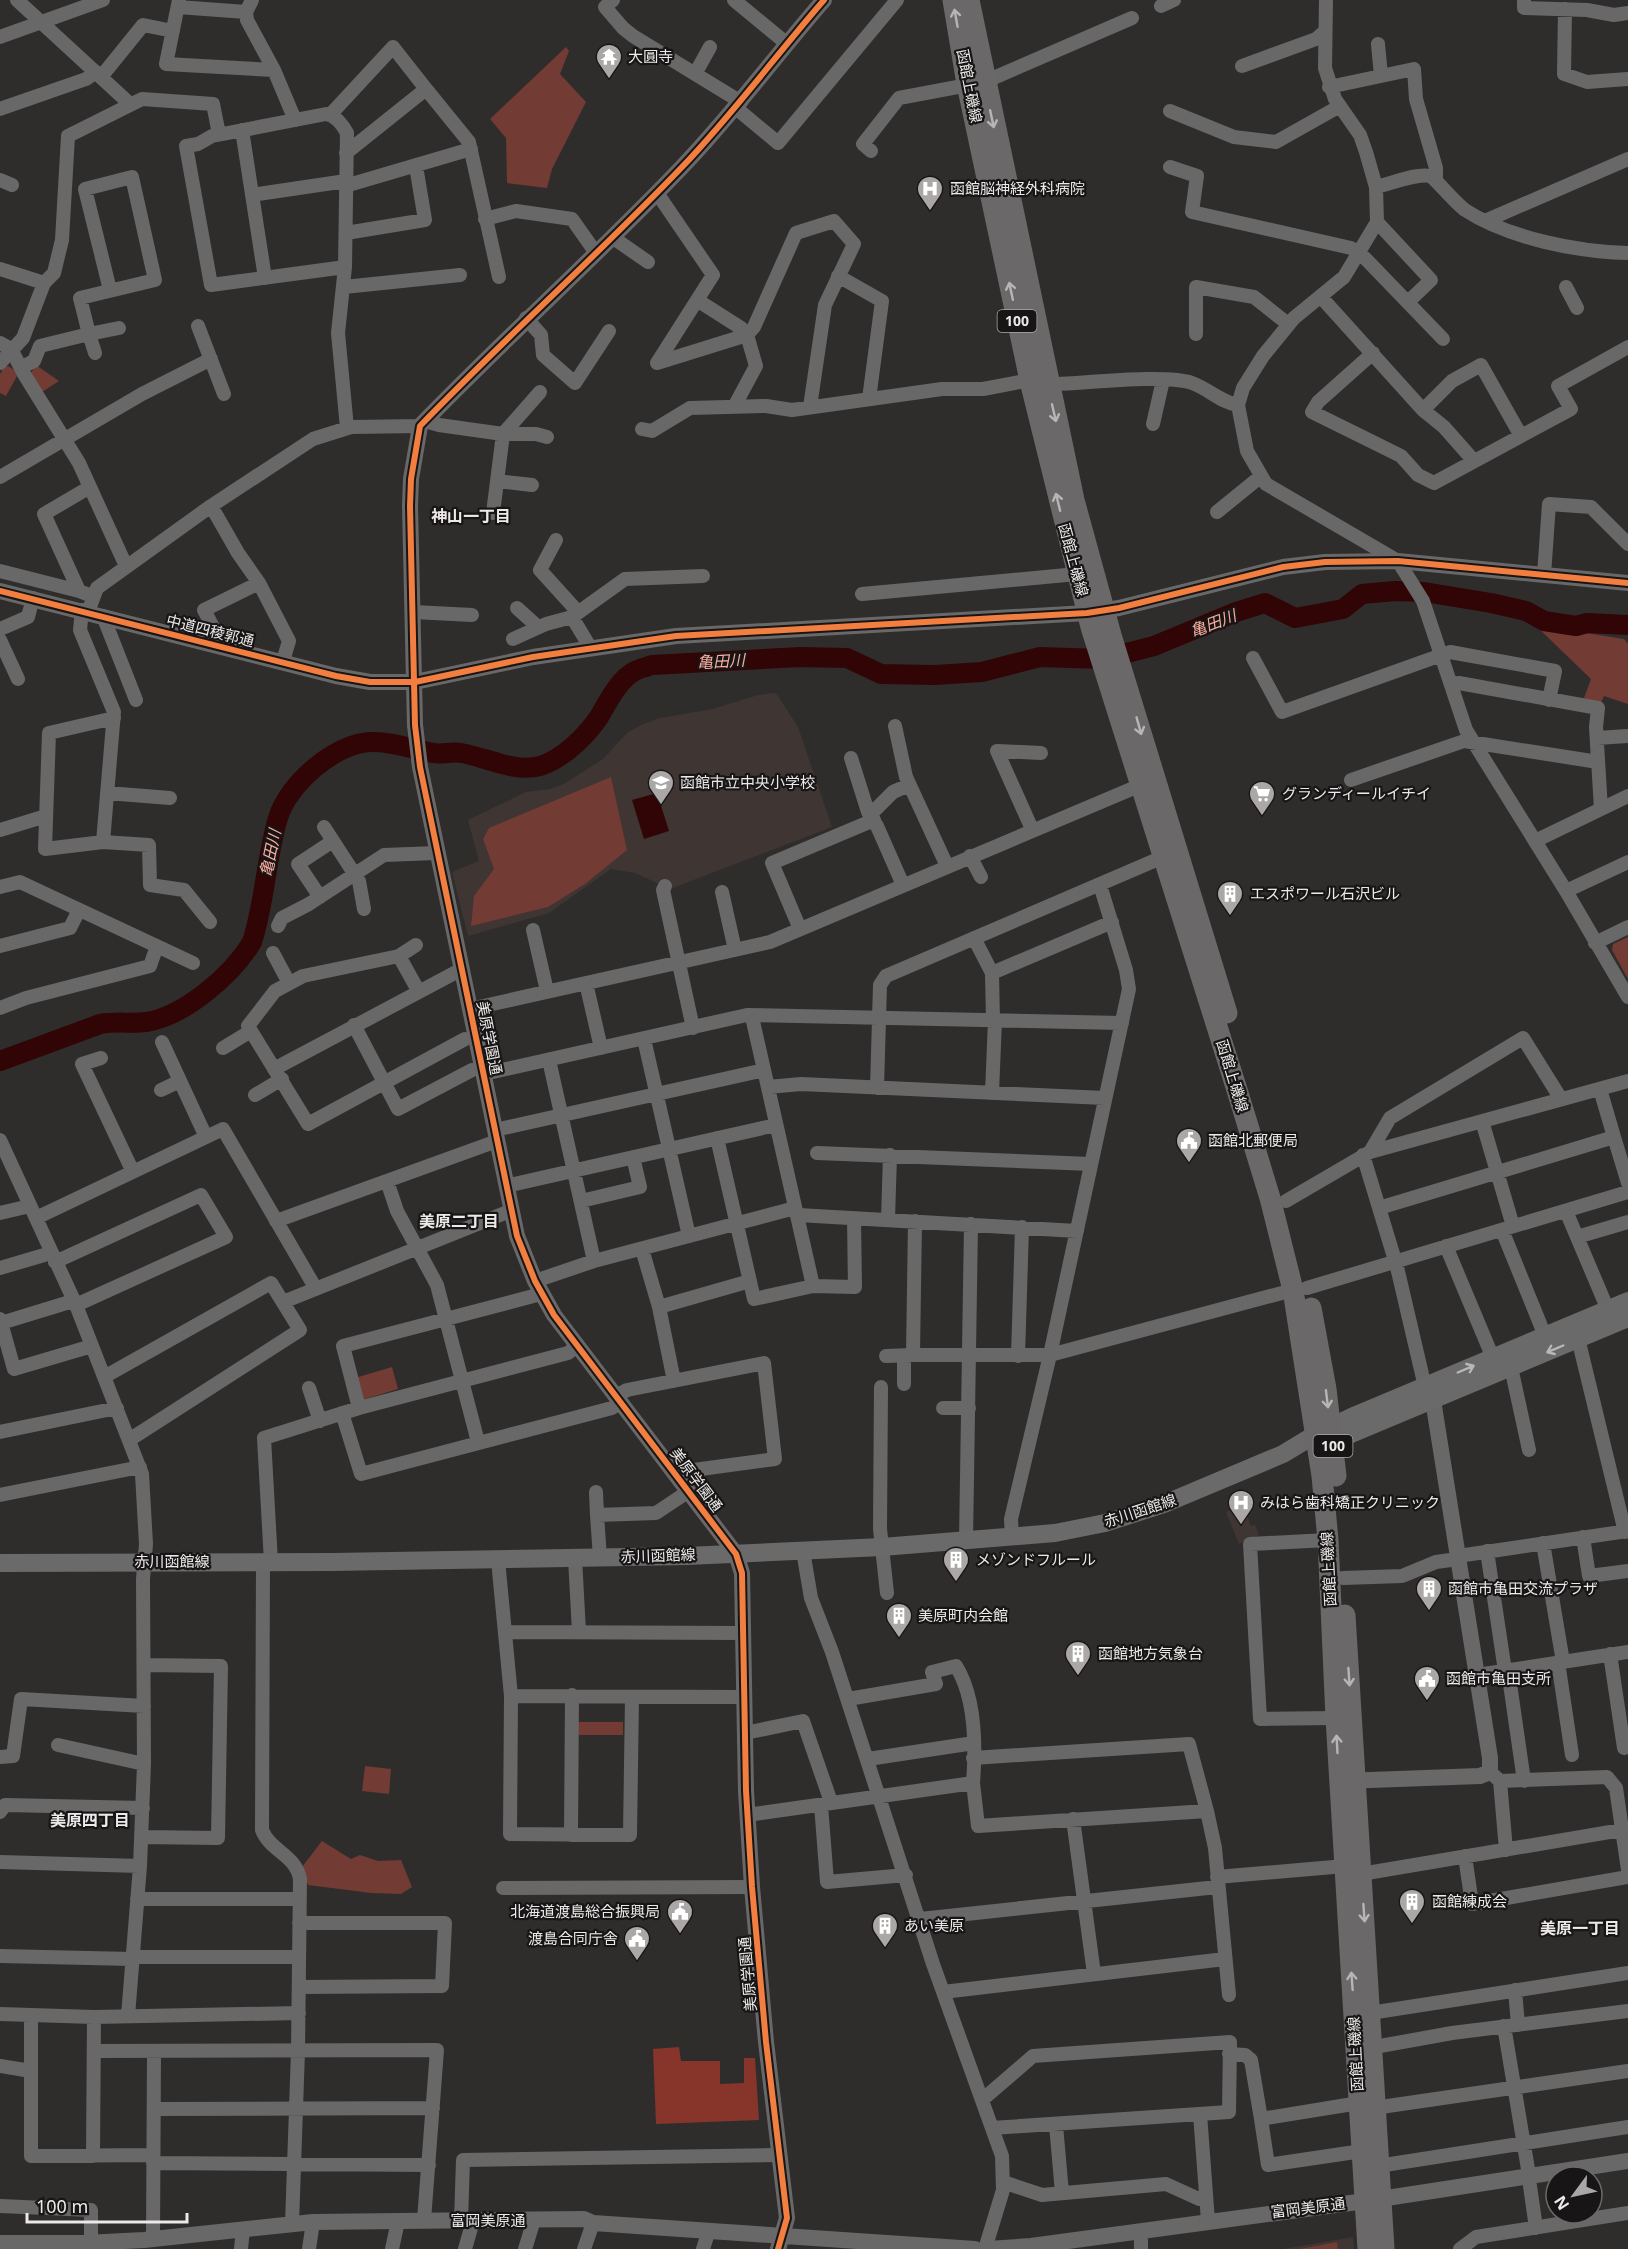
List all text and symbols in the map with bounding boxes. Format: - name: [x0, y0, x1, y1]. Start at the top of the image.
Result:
- one-way arrow: [950, 8, 961, 28]
- temple icon: 大圓寺: [594, 42, 624, 80]
- place label: 大圓寺: [628, 46, 673, 66]
- street label: 函館上磯線: [953, 47, 987, 125]
- one-way arrow: [987, 109, 998, 129]
- hospital icon: 函館脳神経外科病院: [915, 174, 945, 212]
- place label: 函館脳神経外科病院: [950, 178, 1085, 198]
- one-way arrow: [1005, 282, 1016, 302]
- road number: 100: [998, 310, 1036, 332]
- one-way arrow: [1049, 403, 1061, 422]
- one-way arrow: [1051, 493, 1063, 512]
- district label: 神山一丁目: [431, 505, 511, 527]
- street label: 函館上磯線: [1055, 521, 1093, 599]
- water label: 亀田川: [1187, 603, 1241, 642]
- street label: 中道四稜郭通: [164, 609, 256, 651]
- water label: 亀田川: [696, 649, 748, 673]
- one-way arrow: [1134, 716, 1145, 735]
- school or university icon: 函館市立中央小学校: [646, 768, 676, 806]
- place label: 函館市立中央小学校: [680, 772, 815, 792]
- supermarket icon: グランディールイチイ: [1247, 779, 1277, 817]
- place label: グランディールイチイ: [1282, 783, 1431, 803]
- water label: 亀田川: [254, 825, 286, 879]
- building icon: エスポワール石沢ビル: [1215, 879, 1245, 917]
- place label: エスポワール石沢ビル: [1250, 883, 1400, 903]
- street label: 美原学園通: [473, 999, 507, 1077]
- street label: 函館上磯線: [1212, 1037, 1253, 1115]
- public building icon: 函館北郵便局: [1174, 1126, 1204, 1164]
- place label: 函館北郵便局: [1208, 1130, 1298, 1150]
- district label: 美原二丁目: [419, 1210, 499, 1232]
- one-way arrow: [1546, 1344, 1564, 1355]
- one-way arrow: [1457, 1363, 1475, 1375]
- one-way arrow: [1322, 1388, 1333, 1408]
- road number: 100: [1314, 1435, 1352, 1457]
- street label: 美原学園通: [666, 1443, 727, 1515]
- hospital icon: みはら歯科矯正クリニック: [1226, 1488, 1256, 1526]
- street label: 赤川函館線: [1101, 1489, 1178, 1531]
- place label: みはら歯科矯正クリニック: [1260, 1492, 1440, 1512]
- street label: 函館上磯線: [1316, 1531, 1340, 1607]
- street label: 赤川函館線: [620, 1544, 696, 1566]
- building icon: メゾンドフルール: [941, 1545, 971, 1583]
- place label: メゾンドフルール: [976, 1549, 1096, 1569]
- street label: 赤川函館線: [134, 1551, 210, 1571]
- building icon: 函館市亀田交流プラザ: [1414, 1574, 1444, 1612]
- place label: 函館市亀田交流プラザ: [1448, 1578, 1598, 1598]
- building icon: 美原町内会館: [884, 1601, 914, 1639]
- place label: 美原町内会館: [918, 1605, 1008, 1625]
- building icon: 函館地方気象台: [1063, 1639, 1093, 1677]
- place label: 函館地方気象台: [1098, 1643, 1203, 1663]
- public building icon: 函館市亀田支所: [1412, 1664, 1442, 1702]
- one-way arrow: [1344, 1666, 1355, 1686]
- place label: 函館市亀田支所: [1446, 1668, 1551, 1688]
- one-way arrow: [1332, 1735, 1343, 1755]
- district label: 美原四丁目: [50, 1809, 130, 1831]
- building icon: 函館練成会: [1397, 1887, 1427, 1925]
- place label: 函館練成会: [1432, 1891, 1507, 1911]
- public building icon: 北海道渡島総合振興局: [665, 1897, 695, 1935]
- place label: 北海道渡島総合振興局: [510, 1901, 660, 1921]
- one-way arrow: [1359, 1903, 1370, 1923]
- building icon: あい美原: [870, 1911, 900, 1949]
- place label: あい美原: [904, 1915, 964, 1935]
- district label: 美原一丁目: [1540, 1917, 1620, 1939]
- public building icon: 渡島合同庁舎: [622, 1924, 652, 1962]
- place label: 渡島合同庁舎: [528, 1928, 618, 1948]
- street label: 美原学園通: [734, 1936, 760, 2012]
- one-way arrow: [1346, 1972, 1357, 1991]
- street label: 函館上磯線: [1343, 2016, 1367, 2092]
- north arrow: [1544, 2165, 1604, 2225]
- scale bar: [27, 2186, 188, 2224]
- text: N: [1549, 2192, 1574, 2215]
- street label: 富岡美原通: [1269, 2193, 1346, 2222]
- text: 100 m: [36, 2194, 88, 2218]
- street label: 富岡美原通: [450, 2210, 526, 2230]

